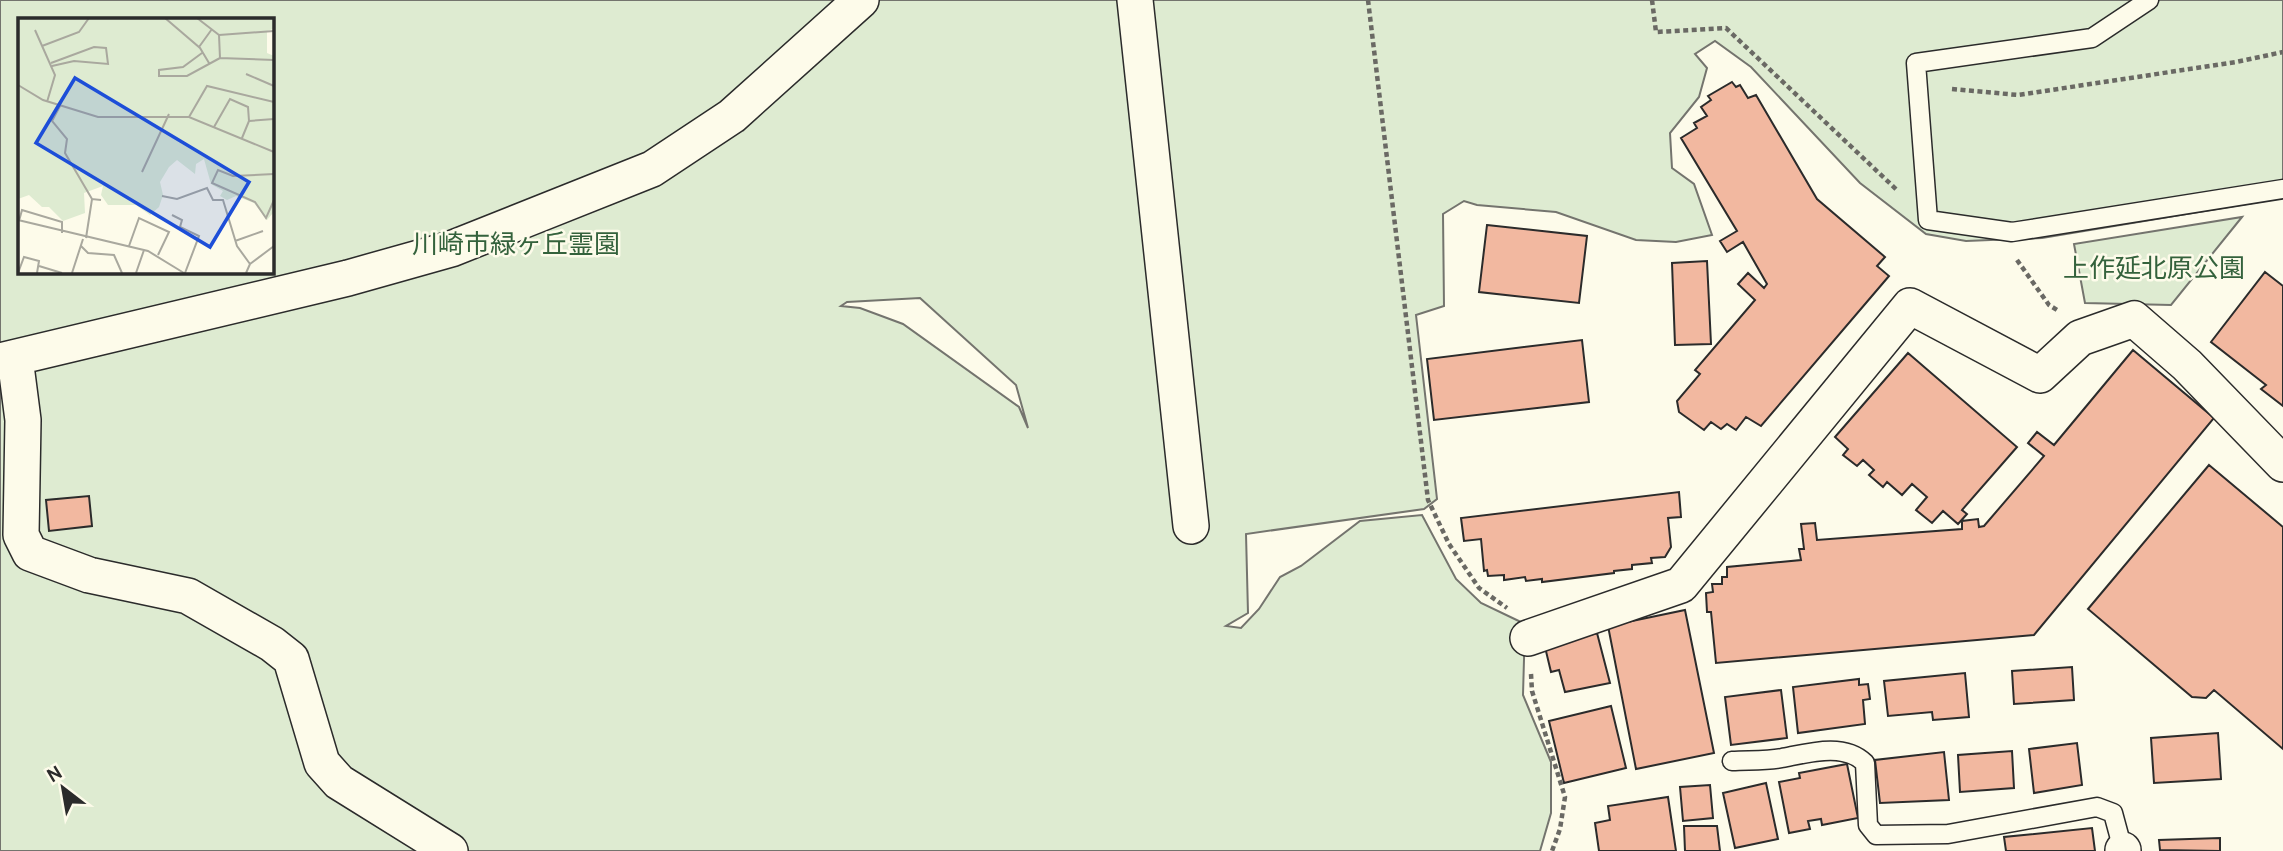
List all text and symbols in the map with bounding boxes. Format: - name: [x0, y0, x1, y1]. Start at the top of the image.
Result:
- inset map: [18, 18, 273, 273]
- park label: 川崎市緑ヶ丘霊園: [412, 228, 620, 260]
- park label: 上作延北原公園: [2063, 252, 2245, 284]
- north arrow: [28, 753, 98, 823]
- text: N: [43, 761, 66, 787]

